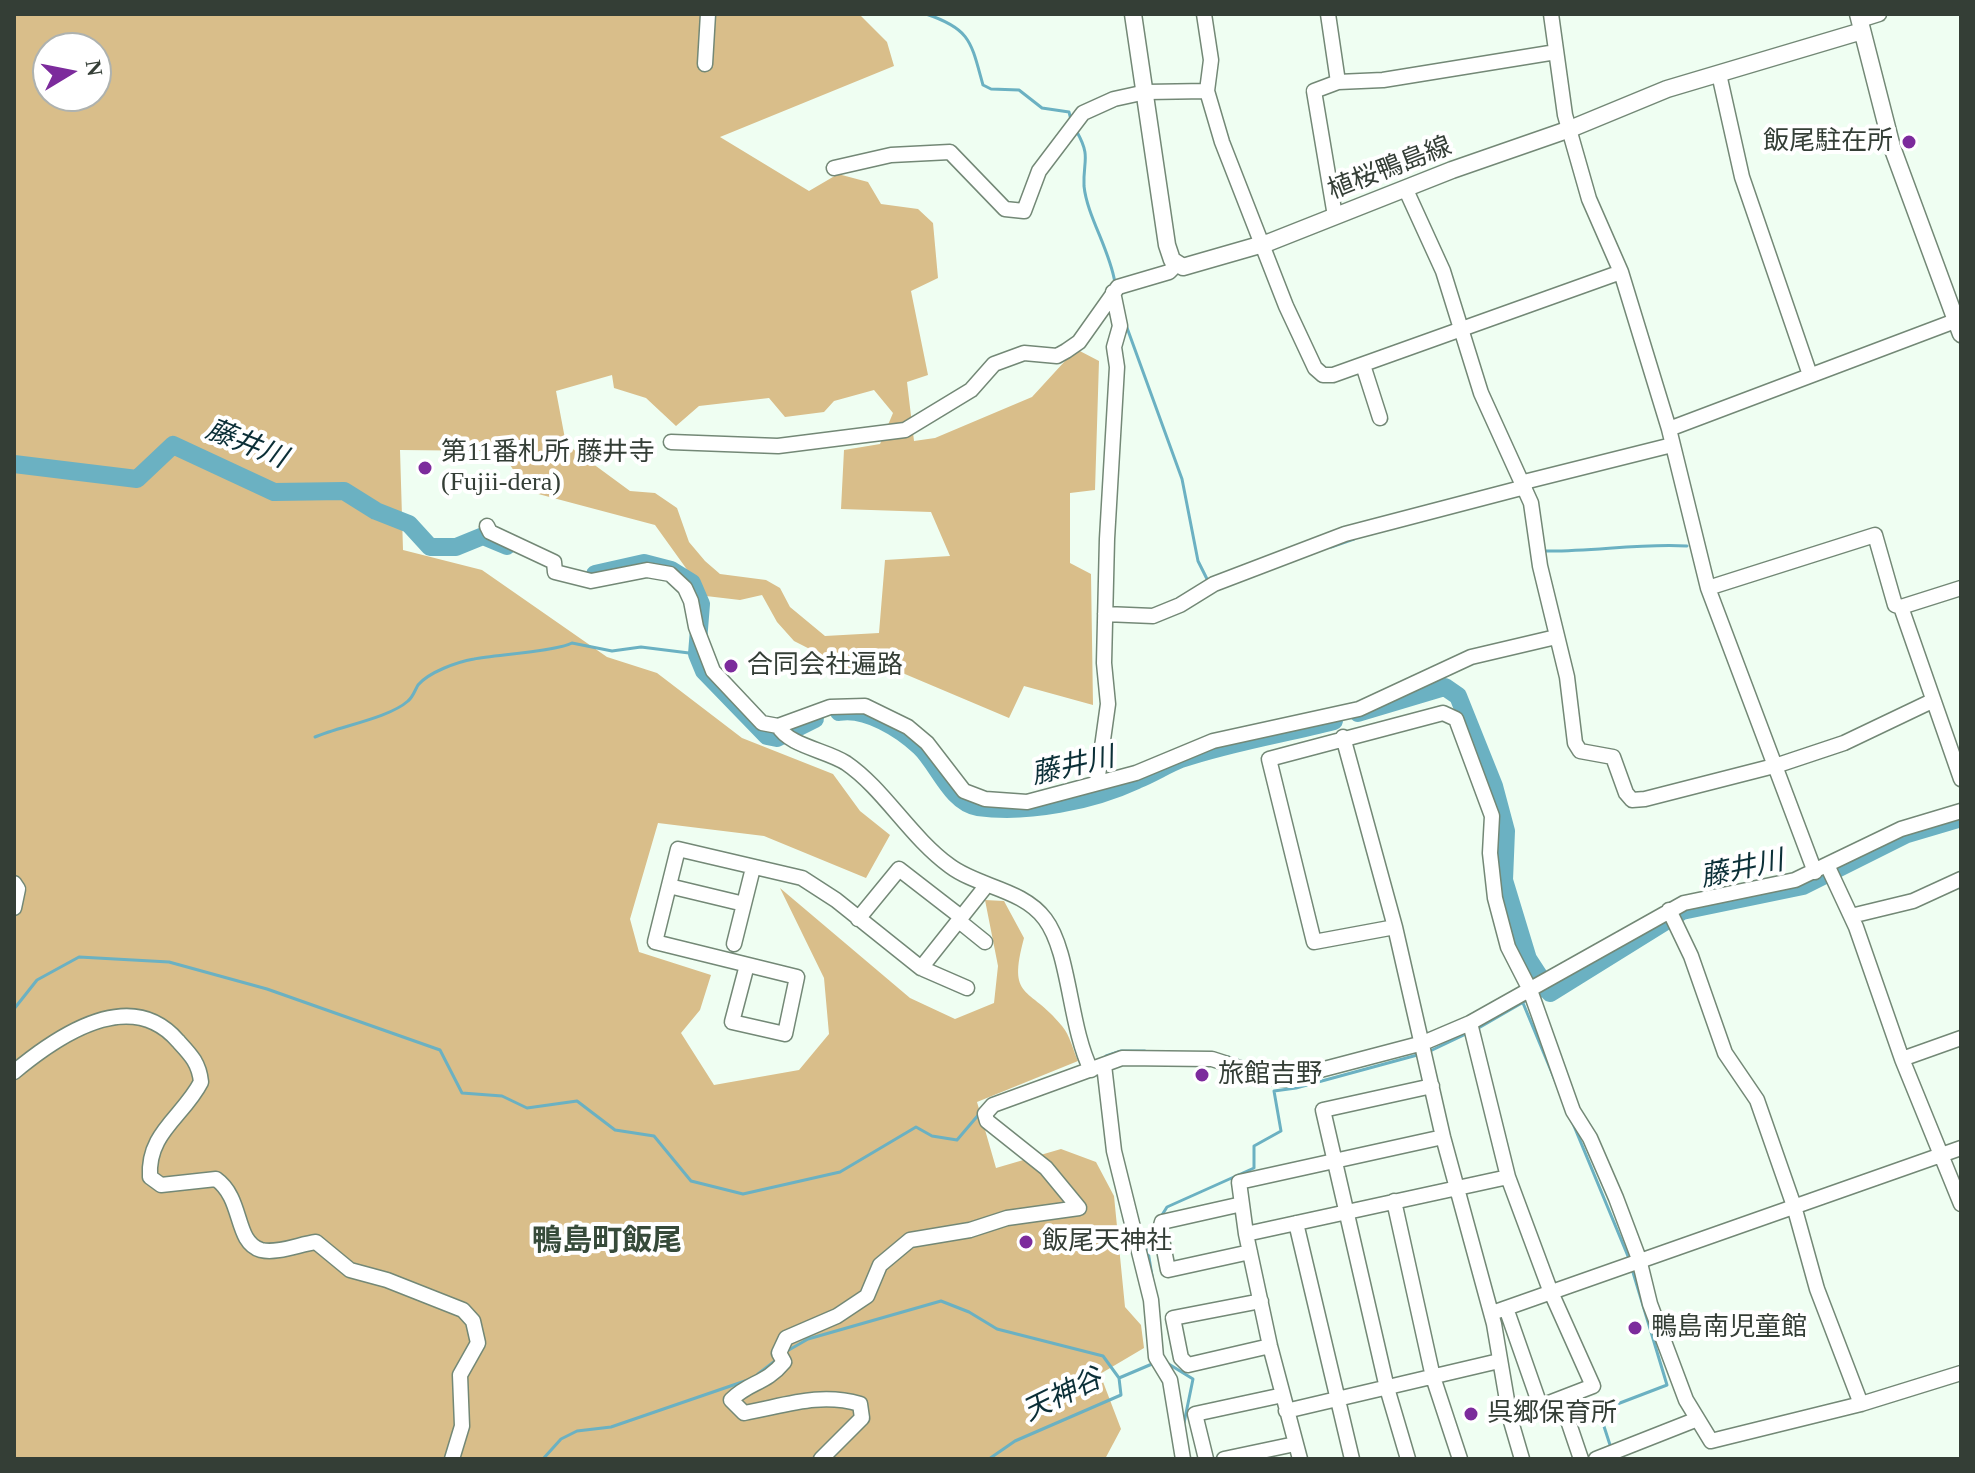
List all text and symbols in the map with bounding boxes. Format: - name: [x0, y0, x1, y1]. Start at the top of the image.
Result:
- north arrow: [32, 32, 112, 112]
- text: N: [80, 58, 108, 78]
- place label: 飯尾駐在所: [1763, 126, 1893, 158]
- street label: 植桜鴨島線: [1324, 131, 1456, 207]
- marker: 飯尾駐在所: [1900, 133, 1918, 151]
- water label: 藤井川: [201, 414, 291, 476]
- place label: 第11番札所 藤井寺 (Fujii-dera): [441, 437, 655, 498]
- marker: 第11番札所 藤井寺 (Fujii-dera): [416, 459, 434, 477]
- place label: 合同会社遍路: [747, 650, 903, 682]
- marker: 合同会社遍路: [722, 657, 740, 675]
- water label: 藤井川: [1028, 741, 1118, 793]
- water label: 藤井川: [1697, 845, 1787, 895]
- place label: 旅館吉野: [1218, 1059, 1322, 1091]
- marker: 旅館吉野: [1193, 1066, 1211, 1084]
- district label: 鴨島町飯尾: [532, 1224, 682, 1260]
- place label: 飯尾天神社: [1042, 1226, 1172, 1258]
- marker: 飯尾天神社: [1017, 1233, 1035, 1251]
- place label: 鴨島南児童館: [1651, 1312, 1807, 1344]
- marker: 鴨島南児童館: [1626, 1319, 1644, 1337]
- water label: 天神谷: [1018, 1362, 1108, 1430]
- place label: 呉郷保育所: [1487, 1398, 1617, 1430]
- marker: 呉郷保育所: [1462, 1405, 1480, 1423]

